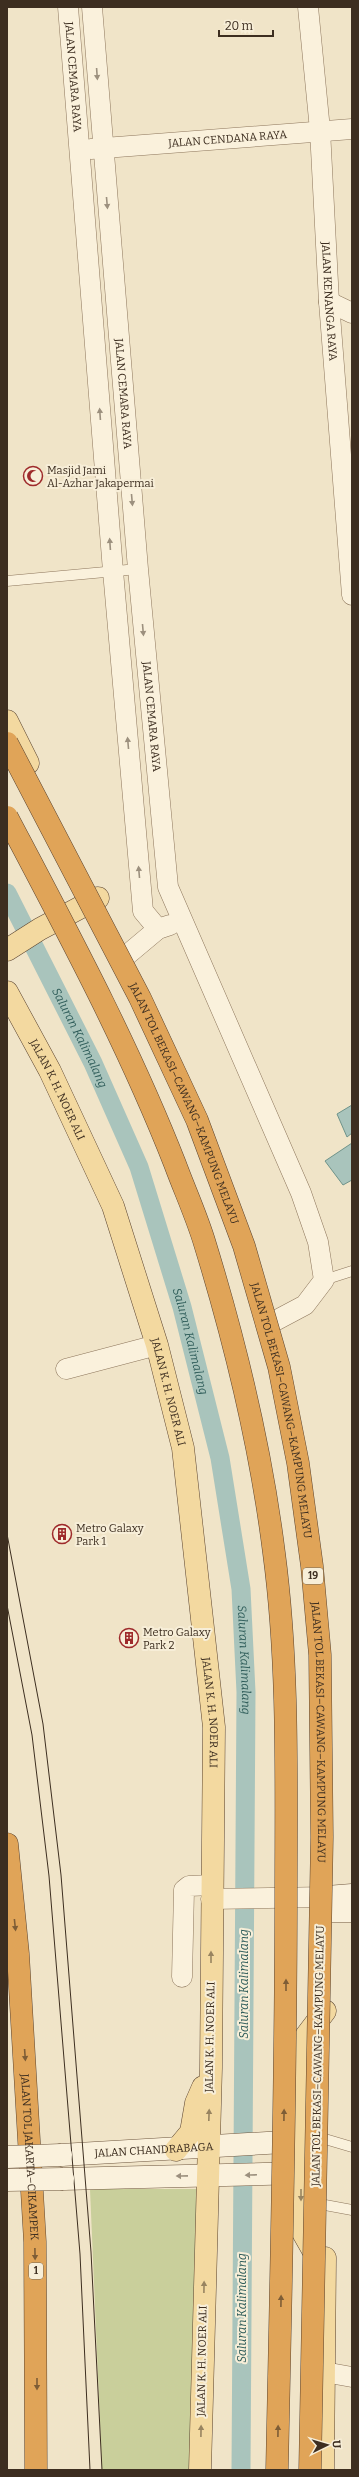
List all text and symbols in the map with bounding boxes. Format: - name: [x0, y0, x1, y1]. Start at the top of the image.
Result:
- scale bar: [219, 12, 273, 38]
- text: 20 m: [225, 19, 254, 33]
- street label: JALAN CEMARA RAYA: [63, 20, 84, 133]
- one-way arrow: [94, 68, 101, 80]
- street label: JALAN CENDANA RAYA: [167, 127, 288, 150]
- one-way arrow: [104, 197, 111, 209]
- street label: JALAN KENANGA RAYA: [319, 240, 340, 362]
- street label: JALAN CEMARA RAYA: [113, 337, 135, 450]
- one-way arrow: [97, 408, 104, 420]
- place label: Masjid Jami Al-Azhar Jakapermai: [47, 464, 154, 490]
- mosque icon: Masjid Jami Al-Azhar Jakapermai: [22, 465, 44, 487]
- one-way arrow: [129, 494, 135, 506]
- one-way arrow: [107, 538, 114, 550]
- one-way arrow: [140, 624, 147, 636]
- street label: JALAN CEMARA RAYA: [140, 660, 164, 772]
- one-way arrow: [124, 737, 131, 749]
- one-way arrow: [136, 866, 143, 878]
- street label: JALAN TOL BEKASI–CAWANG–KAMPUNG MELAYU: [126, 980, 242, 1226]
- water label: Saluran Kalimalang: [49, 985, 110, 1090]
- street label: JALAN K. H. NOER ALI: [27, 1036, 88, 1142]
- street label: JALAN TOL BEKASI–CAWANG–KAMPUNG MELAYU: [248, 1280, 315, 1539]
- water label: Saluran Kalimalang: [170, 1286, 211, 1396]
- street label: JALAN K. H. NOER ALI: [148, 1335, 189, 1447]
- place label: Metro Galaxy Park 1: [76, 1522, 144, 1548]
- building icon: Metro Galaxy Park 1: [51, 1523, 73, 1545]
- road number: 19: [303, 1568, 323, 1584]
- street label: JALAN TOL BEKASI–CAWANG–KAMPUNG MELAYU: [309, 1600, 329, 1863]
- water label: Saluran Kalimalang: [235, 1605, 253, 1715]
- place label: Metro Galaxy Park 2: [143, 1626, 211, 1652]
- building icon: Metro Galaxy Park 2: [118, 1627, 140, 1649]
- street label: JALAN K. H. NOER ALI: [200, 1656, 221, 1768]
- one-way arrow: [12, 1919, 19, 1931]
- street label: JALAN TOL BEKASI–CAWANG–KAMPUNG MELAYU: [309, 1925, 327, 2188]
- water label: Saluran Kalimalang: [237, 1929, 251, 2039]
- one-way arrow: [208, 1950, 214, 1963]
- one-way arrow: [283, 1978, 289, 1991]
- street label: JALAN K. H. NOER ALI: [203, 1981, 217, 2093]
- one-way arrow: [21, 2049, 28, 2061]
- street label: JALAN TOL JAKARTA–CIKAMPEK: [19, 2072, 41, 2241]
- one-way arrow: [206, 2109, 213, 2121]
- one-way arrow: [281, 2109, 288, 2121]
- street label: JALAN CHANDRABAGA: [93, 2140, 214, 2160]
- one-way arrow: [245, 2171, 257, 2178]
- one-way arrow: [176, 2173, 188, 2180]
- one-way arrow: [298, 2189, 304, 2202]
- one-way arrow: [32, 2248, 39, 2260]
- water label: Saluran Kalimalang: [235, 2253, 249, 2363]
- road number: 1: [29, 2263, 43, 2279]
- one-way arrow: [201, 2280, 207, 2293]
- one-way arrow: [278, 2294, 284, 2307]
- street label: JALAN K. H. NOER ALI: [195, 2305, 209, 2417]
- one-way arrow: [34, 2378, 40, 2391]
- one-way arrow: [198, 2424, 204, 2437]
- one-way arrow: [275, 2424, 281, 2437]
- north arrow: [307, 2425, 347, 2465]
- text: U: [330, 2440, 343, 2449]

